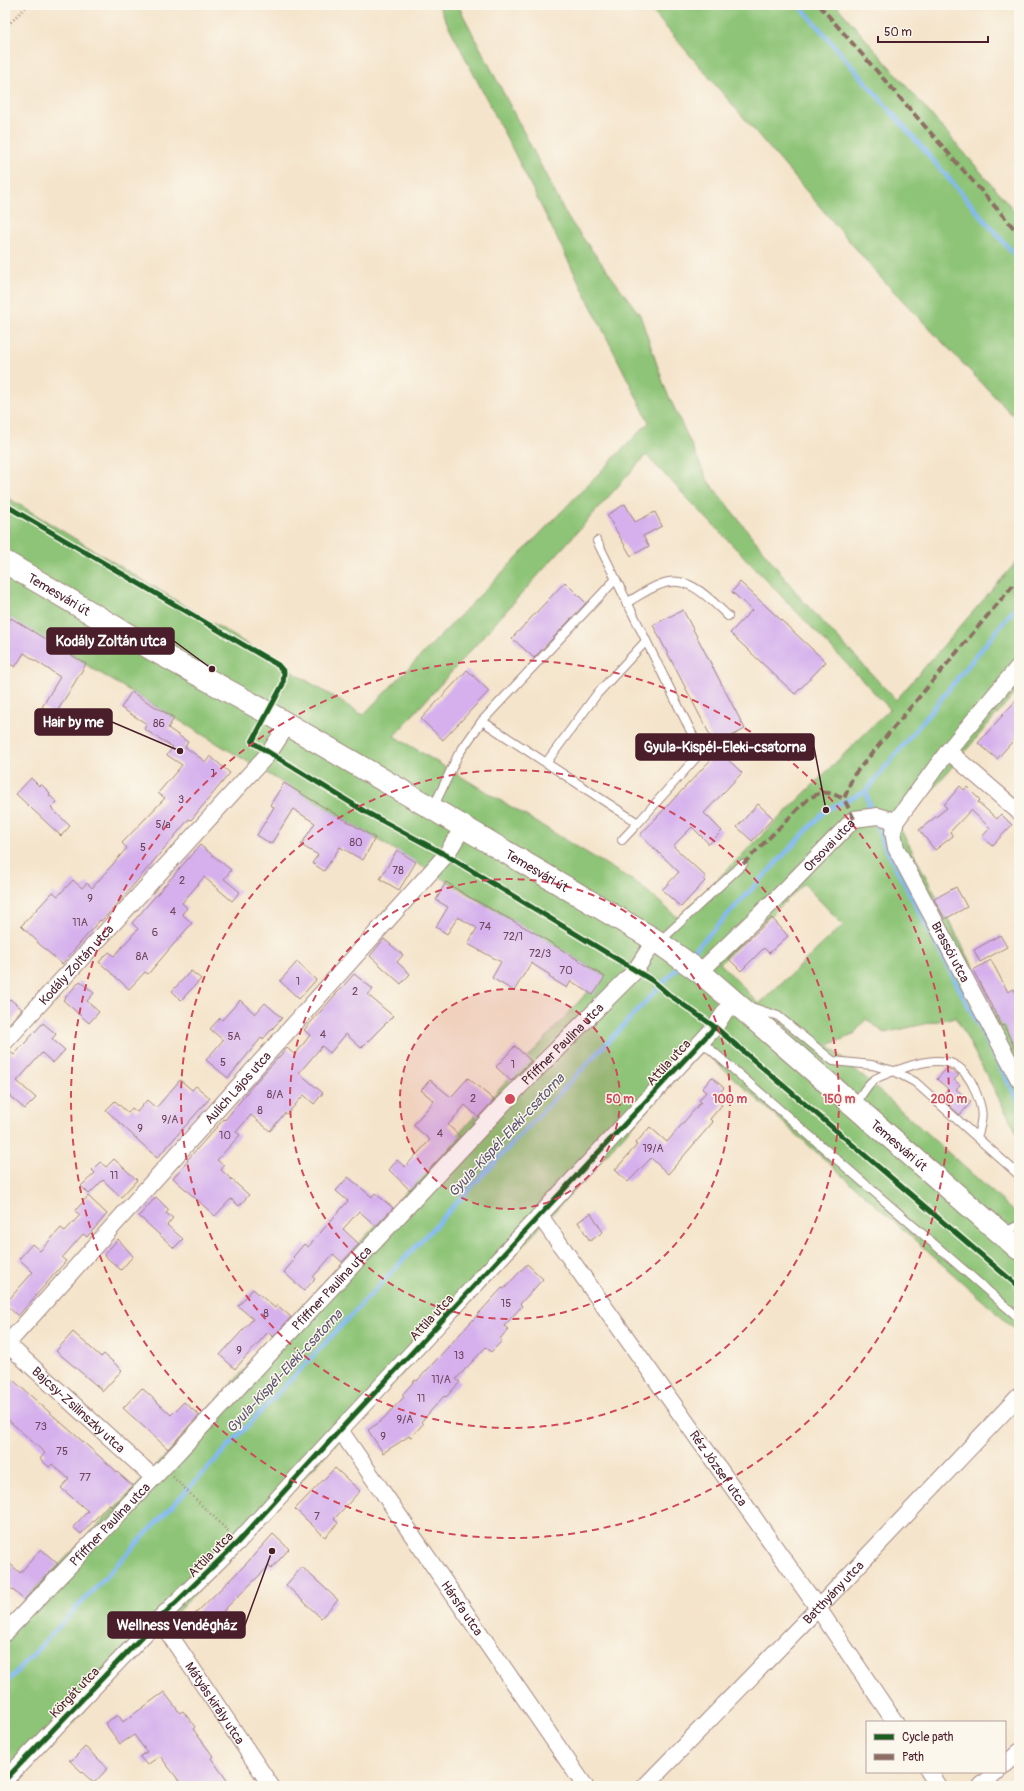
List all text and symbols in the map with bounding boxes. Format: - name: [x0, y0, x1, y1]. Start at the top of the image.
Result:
- scale bar: [878, 18, 988, 44]
- text: 50 m: [884, 25, 912, 40]
- street label: Temesvári út: [24, 570, 94, 620]
- callout: Kodály Zoltán utca: [47, 628, 174, 654]
- text: Kodály Zoltán utca: [55, 633, 167, 650]
- callout: Hair by me: [35, 709, 112, 735]
- text: Hair by me: [42, 714, 105, 731]
- house number: 86: [153, 717, 165, 730]
- callout: Gyula-Kispél-Eleki-csatorna: [636, 734, 814, 760]
- text: Gyula-Kispél-Eleki-csatorna: [644, 739, 807, 756]
- house number: 1: [211, 767, 215, 780]
- house number: 3: [178, 793, 184, 806]
- street label: Orsovai utca: [800, 816, 859, 875]
- house number: 5/a: [155, 818, 171, 831]
- house number: 80: [349, 836, 363, 849]
- house number: 5: [140, 841, 146, 854]
- street label: Temesvári út: [502, 847, 571, 896]
- house number: 78: [392, 864, 404, 877]
- house number: 2: [179, 874, 185, 887]
- house number: 9: [87, 892, 93, 905]
- house number: 4: [170, 905, 177, 918]
- house number: 11A: [72, 916, 88, 929]
- street label: Brassói utca: [927, 919, 973, 985]
- house number: 74: [479, 920, 492, 933]
- street label: Kodály Zoltán utca: [36, 922, 117, 1009]
- house number: 6: [152, 926, 158, 939]
- house number: 72/1: [503, 930, 523, 943]
- house number: 72/3: [529, 947, 551, 960]
- house number: 8A: [136, 950, 148, 963]
- house number: 70: [559, 964, 573, 977]
- house number: 1: [296, 975, 300, 988]
- house number: 2: [352, 985, 358, 998]
- street label: Pfiffner Paulina utca: [519, 1000, 607, 1089]
- house number: 4: [320, 1028, 327, 1041]
- house number: 5A: [227, 1030, 241, 1043]
- street label: Attila utca: [643, 1036, 694, 1089]
- street label: Aulich Lajos utca: [202, 1048, 275, 1127]
- house number: 5: [220, 1056, 226, 1069]
- house number: 1: [511, 1058, 515, 1071]
- water label: Gyula-Kispél-Eleki-csatorna: [445, 1069, 569, 1201]
- house number: 8/A: [267, 1088, 283, 1101]
- house number: 2: [470, 1092, 476, 1105]
- centre of rings: [503, 1092, 517, 1106]
- text: 50 m: [606, 1092, 634, 1107]
- text: 100 m: [713, 1092, 748, 1107]
- text: 150 m: [823, 1092, 856, 1107]
- text: 200 m: [931, 1092, 968, 1107]
- house number: 8: [257, 1104, 263, 1117]
- house number: 9/A: [162, 1113, 178, 1126]
- street label: Temesvári út: [867, 1117, 931, 1175]
- house number: 9: [137, 1122, 143, 1135]
- house number: 4: [437, 1127, 444, 1140]
- house number: 10: [219, 1129, 231, 1142]
- house number: 19/A: [642, 1142, 664, 1155]
- house number: 11: [110, 1169, 118, 1182]
- street label: Pfiffner Paulina utca: [289, 1243, 375, 1334]
- street label: Attila utca: [406, 1291, 457, 1344]
- house number: 15: [501, 1297, 511, 1310]
- water label: Gyula-Kispél-Eleki-csatorna: [223, 1305, 347, 1437]
- house number: 8: [263, 1307, 269, 1320]
- house number: 9: [236, 1344, 242, 1357]
- house number: 13: [454, 1349, 464, 1362]
- street label: Bajcsy-Zsilinszky utca: [28, 1364, 128, 1457]
- house number: 11/A: [431, 1373, 451, 1386]
- house number: 11: [417, 1392, 425, 1405]
- house number: 9/A: [397, 1413, 413, 1426]
- house number: 73: [35, 1420, 47, 1433]
- street label: Réz József utca: [686, 1428, 750, 1510]
- house number: 9: [380, 1430, 386, 1443]
- house number: 75: [56, 1445, 68, 1458]
- house number: 77: [79, 1471, 91, 1484]
- street label: Pfiffner Paulina utca: [66, 1480, 154, 1570]
- house number: 7: [314, 1510, 320, 1523]
- street label: Attila utca: [185, 1529, 237, 1581]
- street label: Batthyány utca: [800, 1558, 867, 1628]
- street label: Hársfa utca: [437, 1578, 486, 1639]
- callout: Wellness Vendégház: [108, 1612, 245, 1638]
- text: Wellness Vendégház: [117, 1617, 238, 1634]
- street label: Mátyás király utca: [181, 1659, 248, 1748]
- street label: Körgát utca: [46, 1664, 103, 1722]
- legend: [866, 1721, 1006, 1773]
- text: Cycle path: [902, 1730, 954, 1745]
- text: Path: [902, 1750, 924, 1765]

